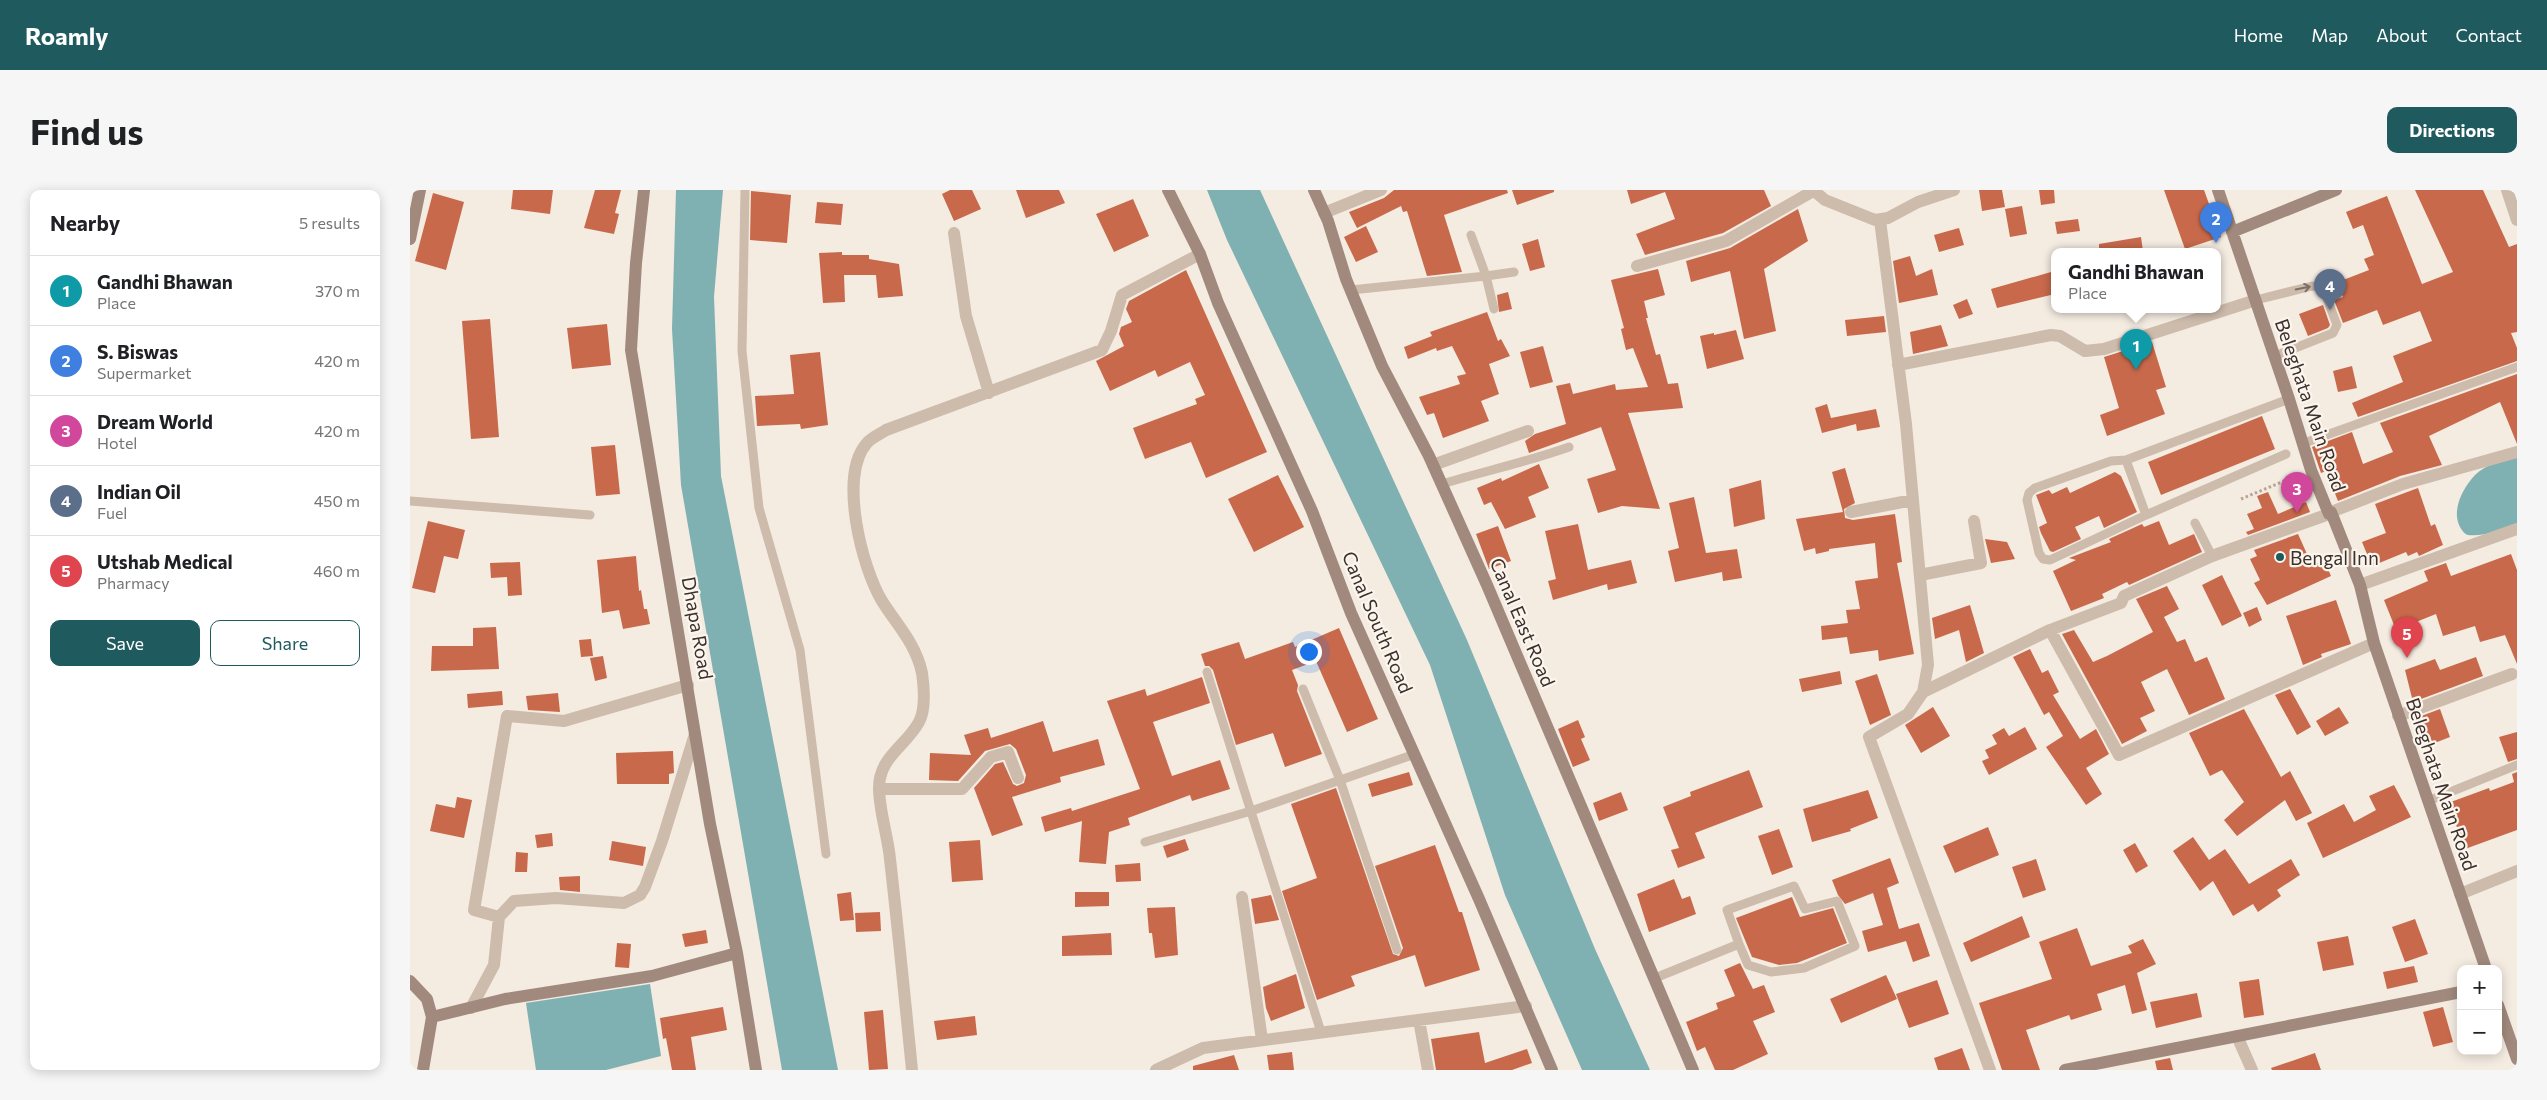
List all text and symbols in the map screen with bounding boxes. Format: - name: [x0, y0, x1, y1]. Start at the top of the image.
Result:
- text: Roamly: [25, 21, 108, 50]
- text: Home: [2234, 24, 2283, 46]
- text: Map: [2311, 24, 2348, 46]
- text: About: [2376, 24, 2428, 46]
- text: Contact: [2456, 24, 2522, 46]
- button: Directions: [2387, 107, 2517, 153]
- text: Find us: [30, 109, 144, 152]
- pin: 2: [2200, 202, 2232, 243]
- text: Nearby: [50, 210, 120, 235]
- text: 5 results: [299, 213, 360, 232]
- popup: [2051, 248, 2221, 313]
- text: Gandhi Bhawan: [2068, 260, 2204, 283]
- pin: 4: [2314, 269, 2346, 310]
- text: Gandhi Bhawan: [97, 270, 233, 293]
- text: 1: [62, 281, 70, 300]
- text: 370 m: [315, 281, 360, 300]
- one-way arrow: [2294, 282, 2310, 292]
- text: Place: [2068, 283, 2107, 302]
- text: Place: [97, 293, 136, 312]
- street label: Beleghata Main Road: [2271, 316, 2351, 494]
- pin: 1: [2120, 329, 2152, 370]
- text: S. Biswas: [97, 340, 178, 363]
- text: 2: [61, 351, 71, 370]
- text: 420 m: [314, 351, 360, 370]
- text: Supermarket: [97, 363, 192, 382]
- text: Dream World: [97, 410, 213, 433]
- text: 3: [61, 421, 71, 440]
- text: 420 m: [314, 421, 360, 440]
- text: Hotel: [97, 433, 137, 452]
- pin: 3: [2281, 472, 2313, 513]
- text: Indian Oil: [97, 480, 181, 503]
- text: 4: [61, 491, 71, 510]
- text: 450 m: [314, 491, 360, 510]
- text: Fuel: [97, 503, 127, 522]
- place label: Bengal Inn: [2290, 546, 2379, 569]
- street label: Canal South Road: [1338, 548, 1418, 696]
- text: Utshab Medical: [97, 550, 233, 573]
- marker: Bengal Inn: [2274, 551, 2286, 563]
- street label: Canal East Road: [1485, 554, 1561, 690]
- text: 5: [61, 561, 71, 580]
- text: 460 m: [313, 561, 360, 580]
- text: Pharmacy: [97, 573, 170, 592]
- street label: Dhapa Road: [678, 575, 718, 681]
- pin: 5: [2391, 617, 2423, 658]
- button: Save: [50, 620, 200, 666]
- button: Share: [210, 620, 360, 666]
- your location: [1296, 639, 1322, 665]
- street label: Beleghata Main Road: [2402, 695, 2482, 873]
- map controls: [2457, 965, 2502, 1055]
- button: +: [2457, 965, 2502, 1010]
- button: −: [2457, 1010, 2502, 1055]

